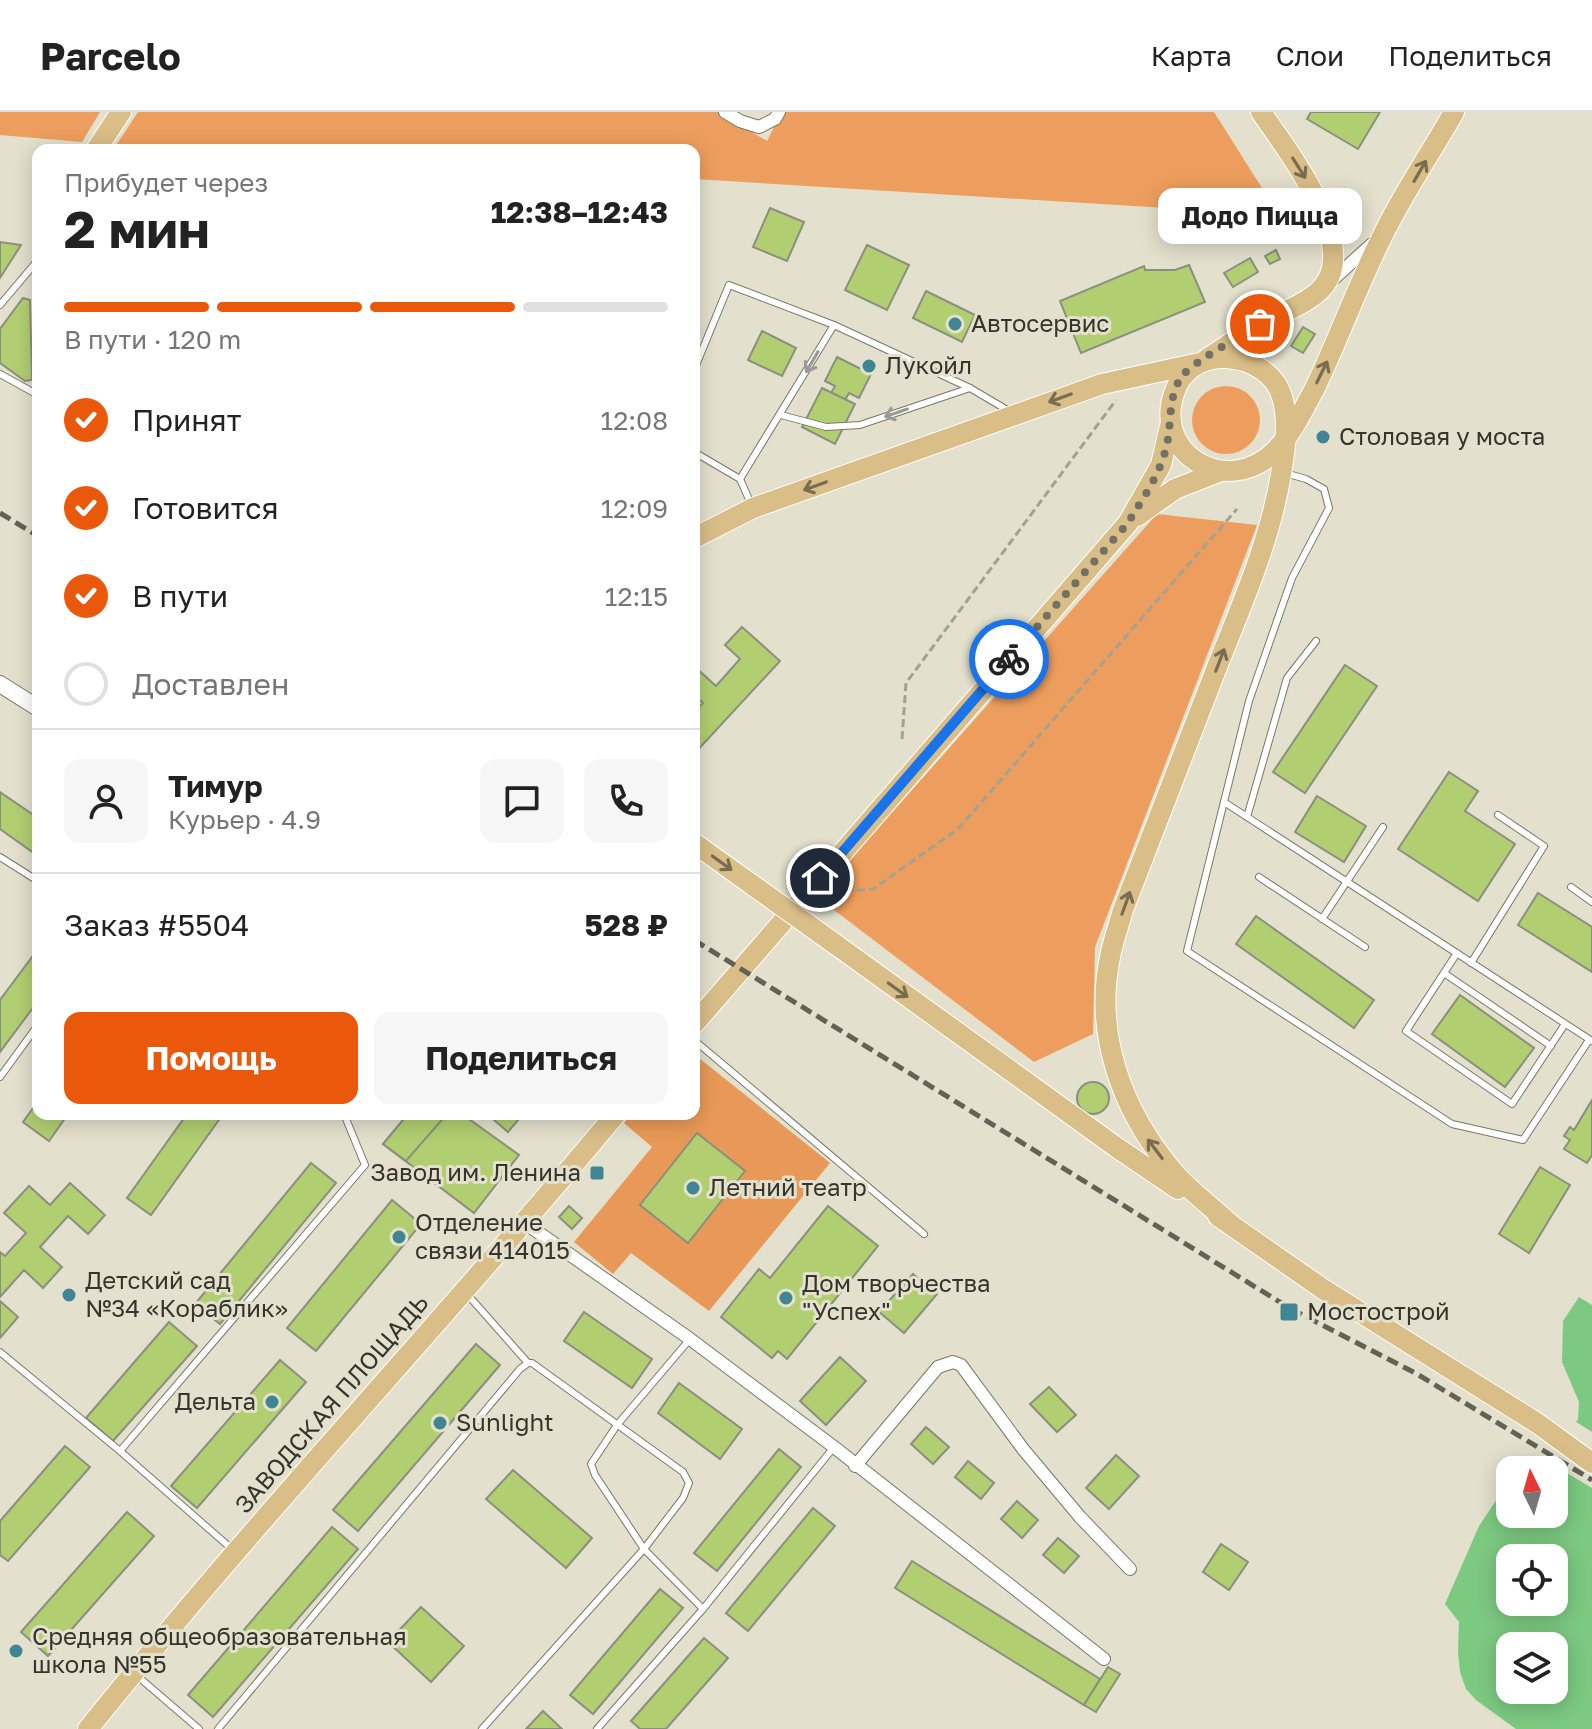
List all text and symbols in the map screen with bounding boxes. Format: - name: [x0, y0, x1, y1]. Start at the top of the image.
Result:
- text: Parcelo: [40, 33, 181, 78]
- text: Карта: [1151, 39, 1232, 72]
- text: Слои: [1276, 39, 1344, 72]
- text: Поделиться: [1388, 39, 1552, 72]
- one-way arrow: [1291, 156, 1307, 179]
- one-way arrow: [1412, 160, 1428, 183]
- text: Прибудет через: [64, 167, 268, 198]
- callout: Додо Пицца: [1158, 188, 1362, 244]
- text: 12:38–12:43: [491, 194, 668, 230]
- text: 2 мин: [64, 197, 210, 259]
- text: Додо Пицца: [1182, 200, 1338, 231]
- pin: [1226, 290, 1294, 358]
- icon: bag: [1238, 302, 1282, 346]
- place label: Автосервис: [971, 308, 1109, 337]
- marker: Автосервис: [946, 315, 964, 333]
- text: В пути · 120 m: [64, 324, 241, 355]
- one-way arrow: [804, 350, 820, 373]
- place label: Лукойл: [885, 350, 972, 379]
- marker: Лукойл: [860, 357, 878, 375]
- one-way arrow: [1315, 360, 1330, 384]
- one-way arrow: [1048, 392, 1073, 407]
- icon: check: [64, 398, 108, 442]
- text: Принят: [132, 402, 241, 438]
- text: 12:08: [601, 405, 668, 436]
- one-way arrow: [883, 406, 908, 421]
- place label: Столовая у моста: [1339, 421, 1545, 450]
- marker: Столовая у моста: [1314, 428, 1332, 446]
- one-way arrow: [804, 480, 828, 494]
- icon: check: [64, 486, 108, 530]
- text: Готовится: [132, 490, 279, 526]
- text: 12:09: [601, 493, 668, 524]
- icon: check: [64, 574, 108, 618]
- text: В пути: [132, 578, 228, 614]
- text: 12:15: [605, 581, 668, 612]
- courier: [969, 619, 1049, 699]
- icon: bike: [987, 637, 1031, 681]
- one-way arrow: [1214, 648, 1228, 673]
- text: Доставлен: [132, 666, 289, 702]
- button: person: [64, 759, 148, 843]
- button: chat: [480, 759, 564, 843]
- button: phone: [584, 759, 668, 843]
- text: Тимур: [168, 768, 263, 804]
- text: Курьер · 4.9: [168, 804, 321, 835]
- pin: [786, 844, 854, 912]
- one-way arrow: [711, 855, 733, 871]
- icon: home: [798, 856, 842, 900]
- one-way arrow: [1120, 891, 1134, 915]
- text: Заказ #5504: [64, 907, 249, 943]
- text: 528 ₽: [584, 907, 668, 943]
- one-way arrow: [887, 981, 908, 998]
- button: Помощь: [64, 1012, 358, 1104]
- button: Поделиться: [374, 1012, 668, 1104]
- one-way arrow: [1147, 1139, 1164, 1160]
- place label: Завод им. Ленина: [370, 1157, 581, 1186]
- marker: Завод им. Ленина: [588, 1164, 606, 1182]
- place label: Летний театр: [709, 1172, 867, 1201]
- marker: Летний театр: [684, 1179, 702, 1197]
- place label: Отделение связи 414015: [415, 1207, 570, 1264]
- marker: Отделение связи 414015: [390, 1228, 408, 1246]
- place label: Детский сад №34 «Кораблик»: [85, 1265, 288, 1322]
- place label: Дом творчества "Успех": [802, 1268, 991, 1325]
- marker: Детский сад №34 «Кораблик»: [60, 1286, 78, 1304]
- street label: ЗАВОДСКАЯ ПЛОЩАДЬ: [228, 1288, 434, 1518]
- marker: Дом творчества "Успех": [777, 1289, 795, 1307]
- place label: Мостострой: [1307, 1296, 1450, 1325]
- marker: Мостострой: [1278, 1301, 1300, 1323]
- place label: Дельта: [175, 1386, 256, 1415]
- marker: Дельта: [263, 1393, 281, 1411]
- place label: Sunlight: [456, 1407, 554, 1436]
- marker: Sunlight: [431, 1414, 449, 1432]
- north arrow: [1496, 1456, 1568, 1528]
- map controls: [1496, 1456, 1568, 1704]
- button: locate: [1496, 1544, 1568, 1616]
- place label: Средняя общеобразовательная школа №55: [32, 1621, 407, 1678]
- button: layers: [1496, 1632, 1568, 1704]
- marker: Средняя общеобразовательная школа №55: [7, 1642, 25, 1660]

